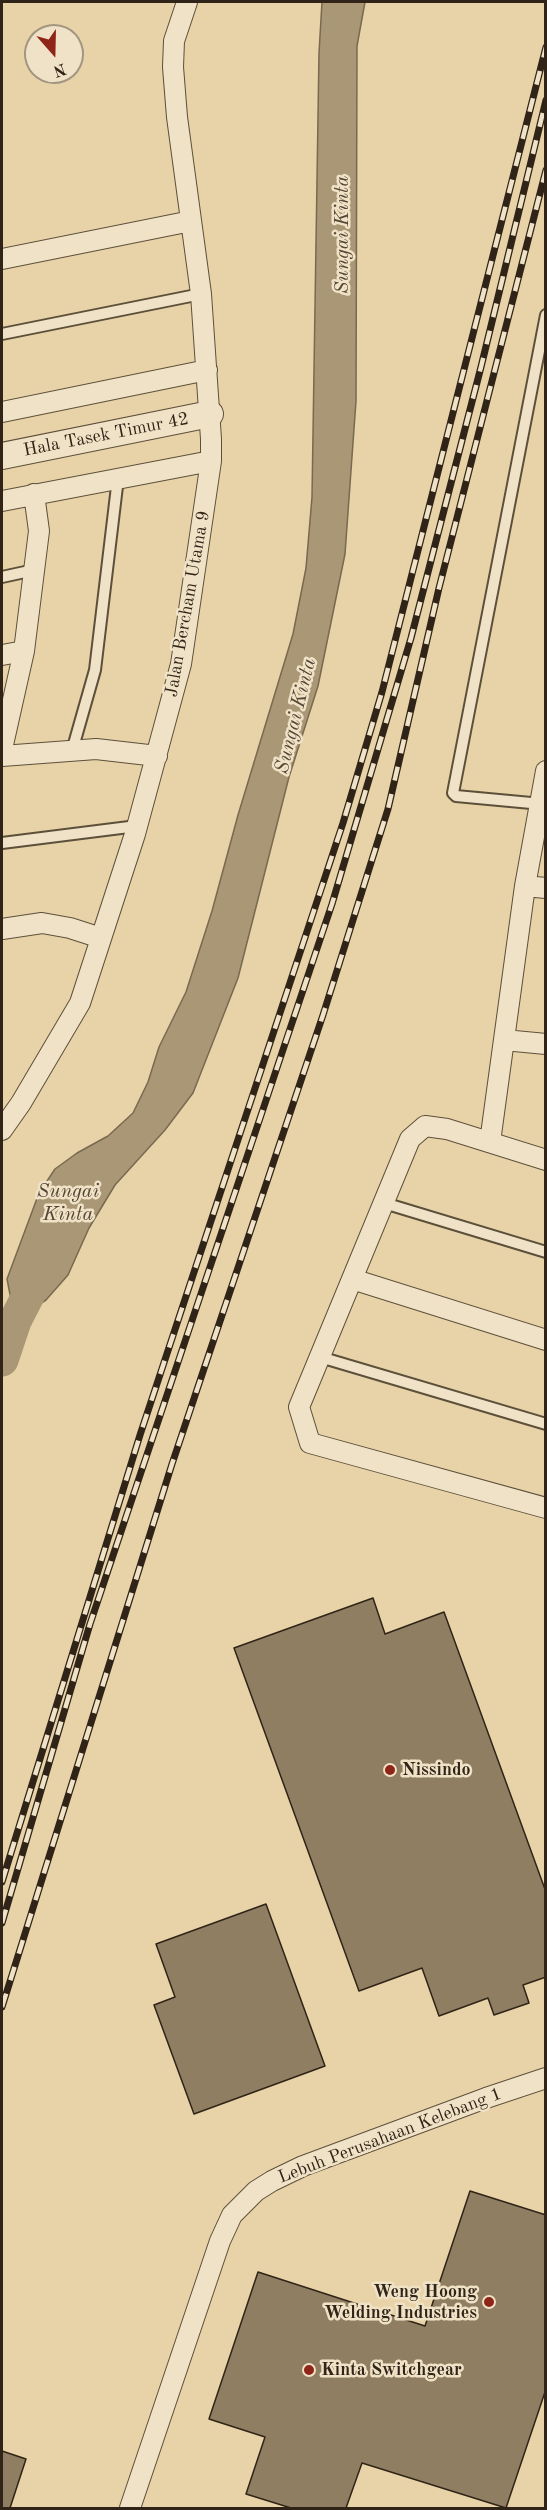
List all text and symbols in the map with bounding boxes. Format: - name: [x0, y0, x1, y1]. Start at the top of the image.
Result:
- north arrow: [24, 24, 84, 84]
- text: N: [51, 59, 68, 79]
- water label: Sungai Kinta: [331, 176, 355, 294]
- street label: Hala Tasek Timur 42: [21, 408, 191, 462]
- street label: Jalan Bercham Utama 9: [161, 509, 215, 699]
- water label: Sungai Kinta: [270, 656, 322, 776]
- water label: Sungai Kinta: [37, 1180, 99, 1227]
- place label: Nissindo: [402, 1759, 471, 1781]
- marker: Nissindo: [383, 1763, 397, 1777]
- street label: Lebuh Perusahaan Kelebang 1: [275, 2083, 505, 2189]
- place label: Weng Hoong Welding Industries: [324, 2281, 477, 2324]
- marker: Weng Hoong Welding Industries: [482, 2295, 496, 2309]
- place label: Kinta Switchgear: [321, 2359, 462, 2381]
- marker: Kinta Switchgear: [302, 2363, 316, 2377]

